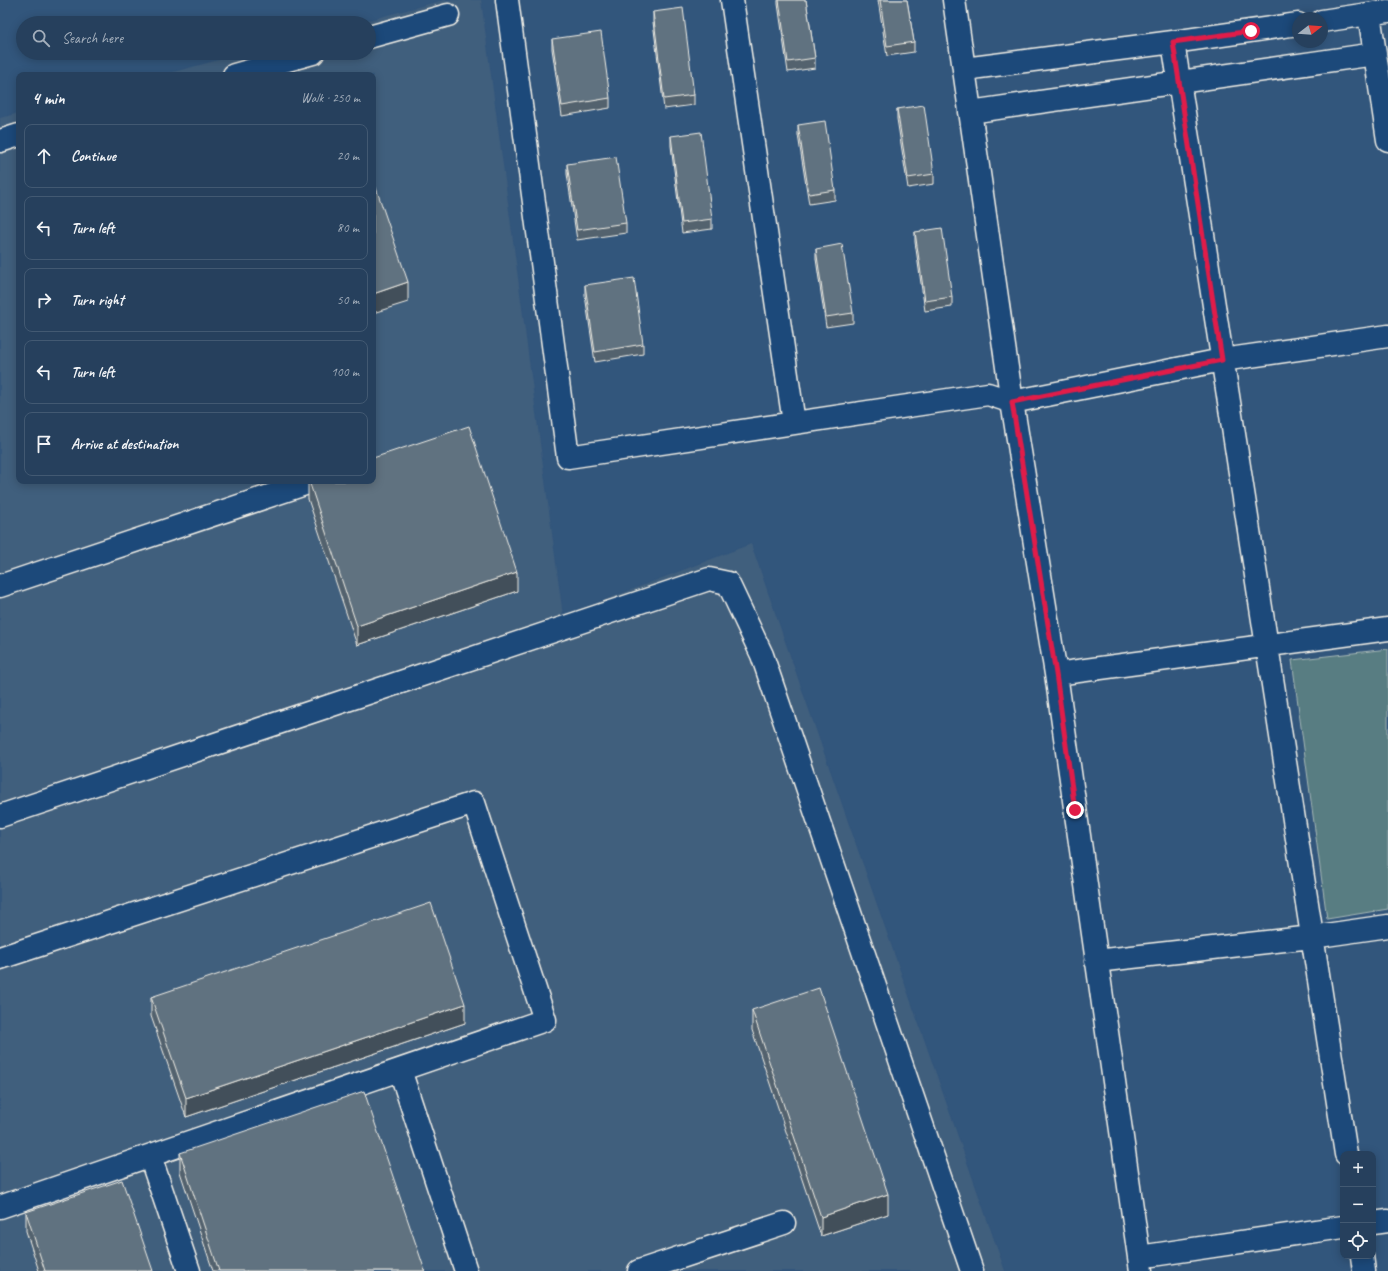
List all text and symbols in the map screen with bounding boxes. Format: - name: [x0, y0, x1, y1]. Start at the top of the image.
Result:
- north arrow: [1292, 12, 1328, 48]
- search box: [16, 16, 376, 60]
- route start: [1242, 22, 1260, 40]
- icon: search: [30, 27, 52, 49]
- text: Search here: [62, 29, 123, 48]
- text: 4 min: [32, 88, 65, 109]
- text: Walk · 250 m: [301, 90, 360, 106]
- icon: ahead: [33, 145, 55, 167]
- text: Continue: [71, 147, 116, 166]
- text: 20 m: [337, 148, 359, 164]
- icon: left: [33, 217, 55, 239]
- text: Turn left: [71, 219, 114, 238]
- text: 80 m: [337, 220, 359, 236]
- icon: right: [33, 289, 55, 311]
- text: Turn right: [71, 291, 124, 310]
- text: 50 m: [337, 292, 359, 308]
- icon: left: [33, 361, 55, 383]
- text: Turn left: [71, 363, 114, 382]
- text: 100 m: [331, 364, 359, 380]
- icon: arrive: [33, 433, 55, 455]
- text: Arrive at destination: [71, 435, 178, 454]
- route end: [1066, 801, 1084, 819]
- map controls: [1340, 1151, 1376, 1259]
- button: +: [1340, 1151, 1376, 1187]
- button: −: [1340, 1187, 1376, 1223]
- button: locate: [1340, 1223, 1376, 1259]

